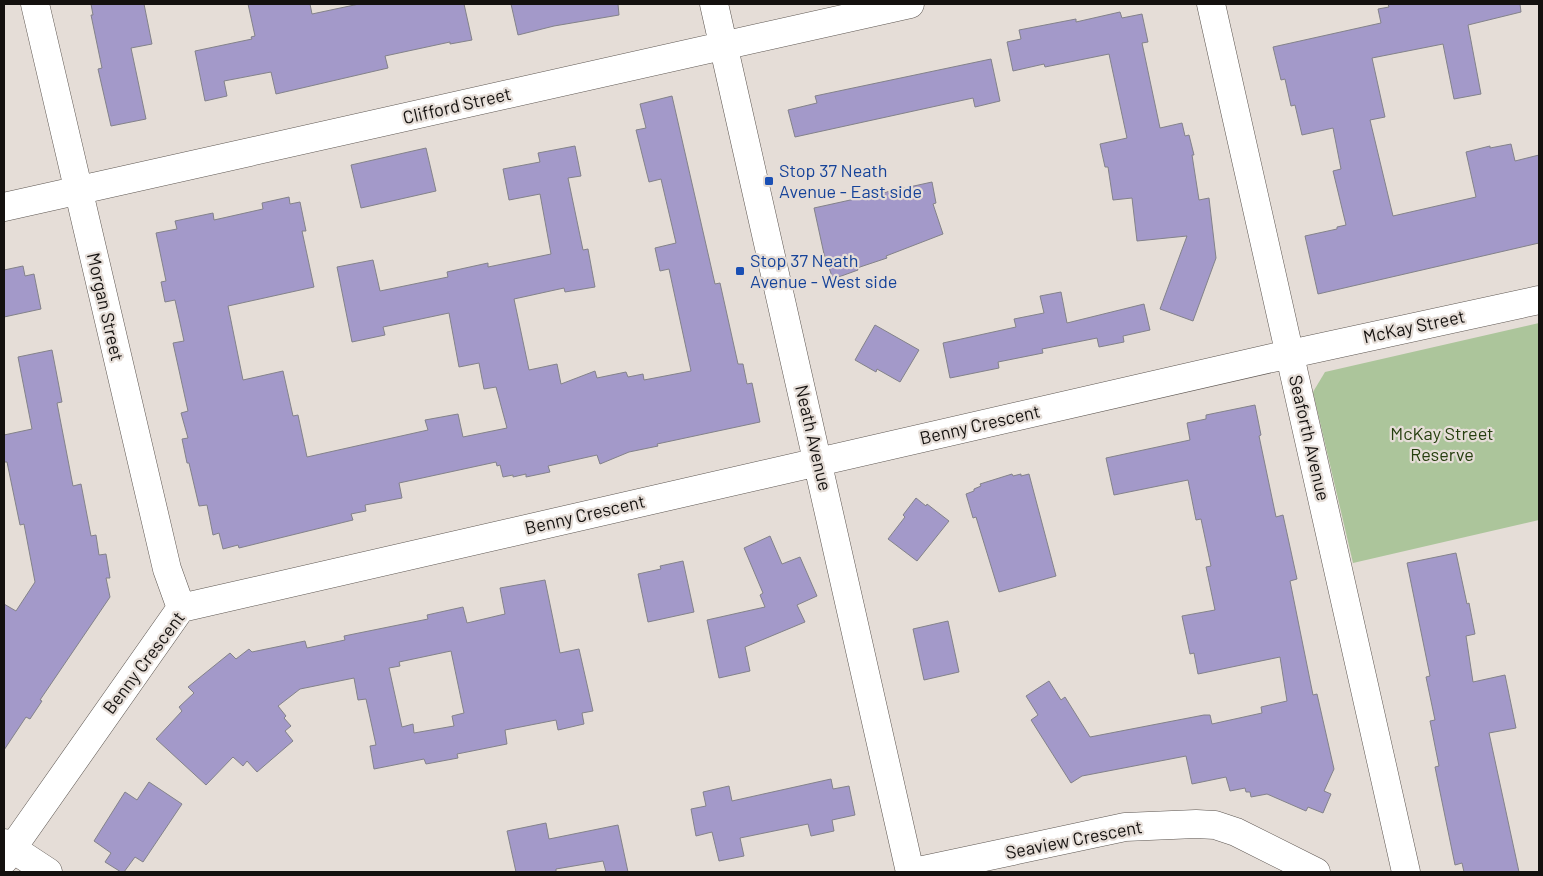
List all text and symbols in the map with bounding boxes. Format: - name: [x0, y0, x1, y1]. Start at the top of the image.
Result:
- street label: Clifford Street: [400, 82, 513, 128]
- place label: Stop 37 Neath Avenue - East side: [779, 159, 922, 202]
- marker: Stop 37 Neath Avenue - East side: [763, 175, 775, 187]
- place label: Stop 37 Neath Avenue - West side: [750, 249, 897, 292]
- street label: Morgan Street: [83, 251, 129, 363]
- marker: Stop 37 Neath Avenue - West side: [734, 265, 746, 277]
- street label: McKay Street: [1361, 305, 1467, 348]
- street label: Seaforth Avenue: [1285, 373, 1335, 503]
- street label: Neath Avenue: [791, 383, 837, 493]
- street label: Benny Crescent: [918, 400, 1042, 449]
- park label: McKay Street Reserve: [1390, 422, 1494, 465]
- street label: Benny Crescent: [523, 490, 647, 539]
- street label: Benny Crescent: [98, 607, 189, 718]
- street label: Seaview Crescent: [1004, 815, 1144, 863]

